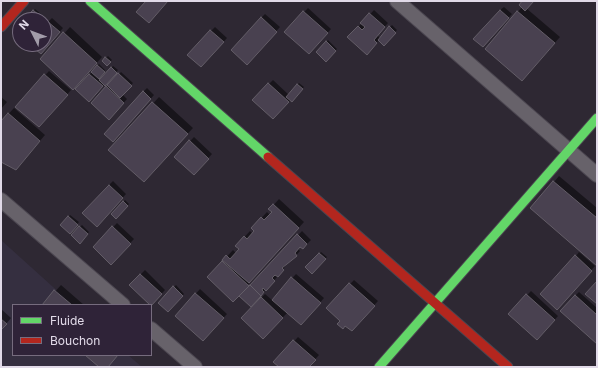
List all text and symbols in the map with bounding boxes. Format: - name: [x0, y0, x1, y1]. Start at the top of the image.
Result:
- north arrow: [12, 12, 52, 52]
- text: N: [16, 17, 32, 32]
- legend: [12, 304, 152, 356]
- text: Fluide: [50, 313, 84, 328]
- text: Bouchon: [50, 333, 100, 348]

